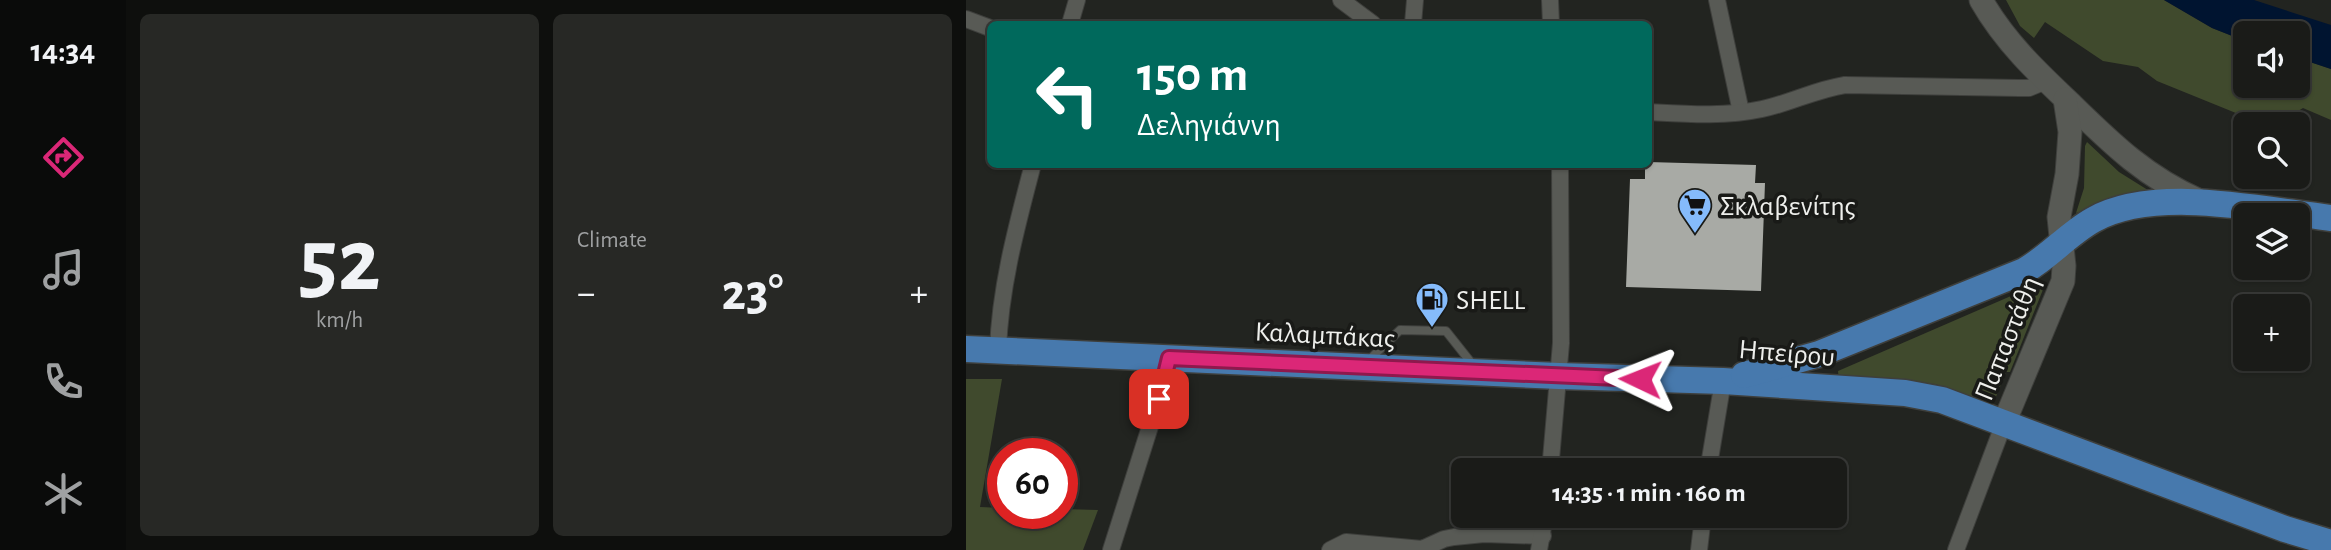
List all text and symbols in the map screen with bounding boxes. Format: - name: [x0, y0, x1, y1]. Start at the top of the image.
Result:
- map controls: [2233, 21, 2310, 371]
- button: sound: [2233, 21, 2310, 98]
- text: 14:34: [31, 35, 95, 67]
- icon: left: [1022, 49, 1113, 140]
- text: 150 m: [1137, 51, 1248, 100]
- text: Δεληγιάννη: [1137, 109, 1281, 141]
- button: search: [2233, 112, 2310, 189]
- icon: directions: [39, 133, 88, 182]
- supermarket icon: Σκλαβενίτης: [1676, 186, 1714, 235]
- place label: Σκλαβενίτης: [1720, 193, 1856, 221]
- button: layers: [2233, 203, 2310, 280]
- text: 52: [298, 216, 381, 307]
- text: Climate: [577, 229, 647, 252]
- icon: music: [39, 245, 88, 294]
- text: 23°: [721, 267, 784, 319]
- street label: Παπαστάθη: [1970, 273, 2045, 405]
- text: −: [577, 275, 595, 313]
- text: +: [910, 275, 928, 313]
- fuel station icon: SHELL: [1413, 280, 1451, 329]
- place label: SHELL: [1456, 287, 1526, 315]
- button: +: [2233, 294, 2310, 371]
- text: km/h: [316, 309, 363, 332]
- street label: Καλαμπάκας: [1254, 318, 1396, 354]
- street label: Ηπείρου: [1738, 336, 1836, 372]
- position arrow: [1603, 342, 1677, 416]
- icon: phone: [39, 357, 88, 406]
- pin: [1129, 369, 1189, 429]
- icon: arrive: [1140, 380, 1178, 418]
- speed limit sign: 60: [987, 438, 1078, 529]
- icon: climate: [39, 469, 88, 518]
- text: 14:35 · 1 min · 160 m: [1552, 480, 1746, 506]

